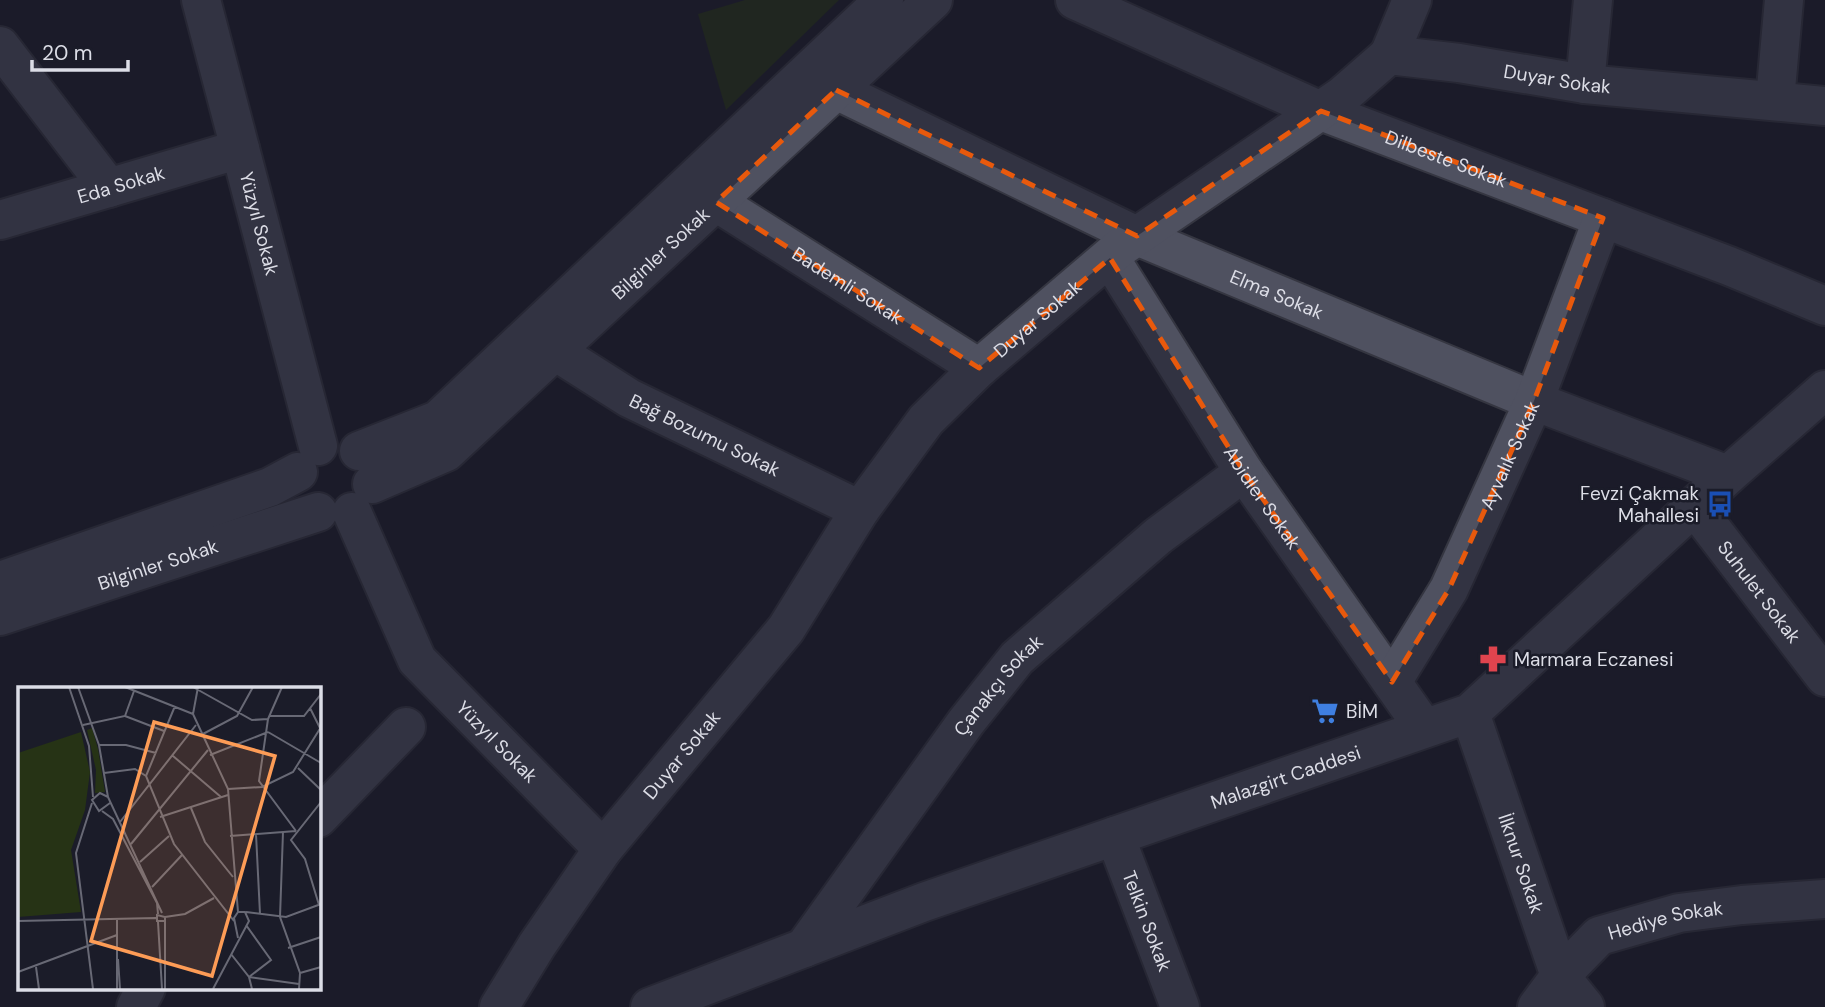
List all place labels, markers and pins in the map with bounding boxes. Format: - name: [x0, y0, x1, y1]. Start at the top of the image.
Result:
- place label: Fevzi Çakmak Mahallesi: [1580, 481, 1699, 528]
- bus stop icon: Fevzi Çakmak Mahallesi: [1705, 489, 1735, 519]
- pharmacy icon: Marmara Eczanesi: [1478, 644, 1508, 674]
- place label: Marmara Eczanesi: [1514, 647, 1673, 672]
- supermarket icon: BİM: [1310, 696, 1340, 726]
- place label: BİM: [1346, 699, 1378, 724]

